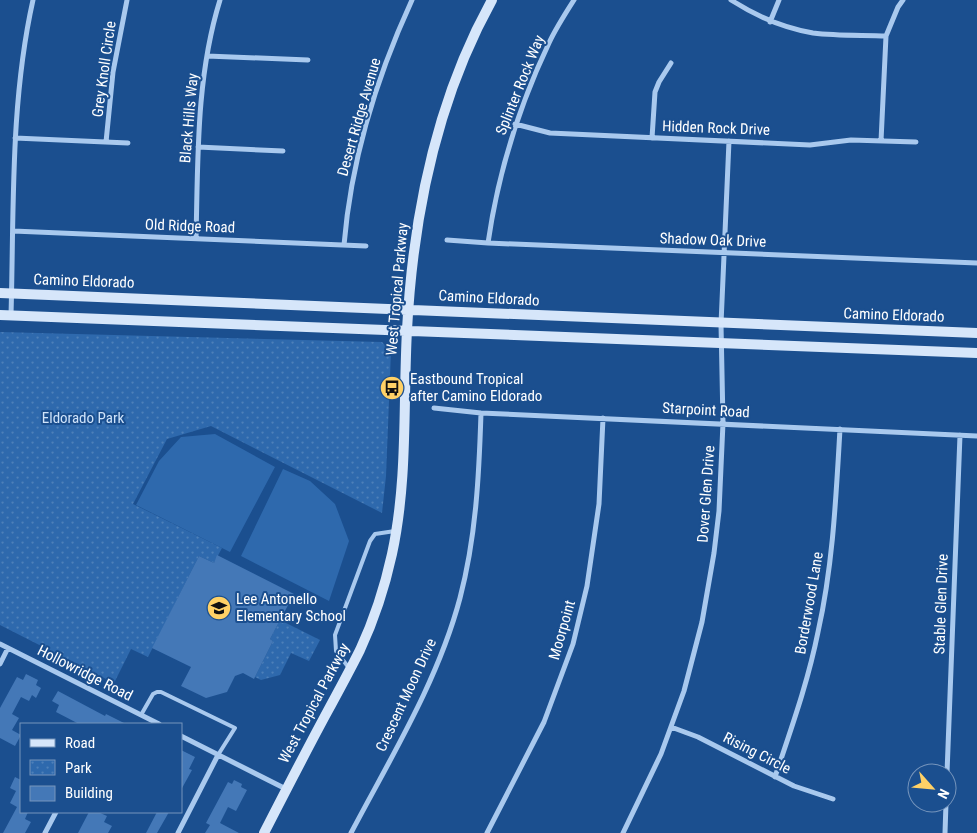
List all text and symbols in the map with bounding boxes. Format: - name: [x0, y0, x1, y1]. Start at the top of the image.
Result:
- street label: Grey Knoll Circle: [88, 20, 120, 118]
- street label: Splinter Rock Way: [492, 33, 548, 137]
- street label: Desert Ridge Avenue: [334, 56, 384, 178]
- street label: Black Hills Way: [176, 72, 202, 164]
- street label: Hidden Rock Drive: [662, 117, 770, 139]
- street label: Old Ridge Road: [145, 215, 235, 237]
- street label: West Tropical Parkway: [382, 222, 412, 356]
- street label: Shadow Oak Drive: [659, 229, 767, 251]
- street label: Camino Eldorado: [33, 270, 135, 292]
- street label: Camino Eldorado: [438, 286, 540, 310]
- street label: Camino Eldorado: [843, 304, 945, 326]
- place label: Eastbound Tropical after Camino Eldorado: [410, 370, 542, 405]
- bus stop icon: Eastbound Tropical after Camino Eldorado: [379, 375, 405, 401]
- street label: Starpoint Road: [662, 399, 750, 421]
- park label: Eldorado Park: [42, 409, 124, 427]
- street label: Dover Glen Drive: [694, 445, 718, 543]
- street label: Borderwood Lane: [791, 550, 827, 656]
- street label: Stable Glen Drive: [930, 553, 952, 655]
- place label: Lee Antonello Elementary School: [236, 590, 346, 625]
- school or university icon: Lee Antonello Elementary School: [206, 595, 232, 621]
- street label: Moorpoint: [545, 598, 579, 662]
- street label: Crescent Moon Drive: [372, 635, 440, 755]
- street label: West Tropical Parkway: [275, 640, 353, 766]
- street label: Hollowridge Road: [34, 641, 136, 705]
- legend: [20, 723, 182, 813]
- street label: Rising Circle: [720, 728, 794, 778]
- text: Road: [65, 734, 95, 752]
- text: Park: [65, 759, 92, 777]
- north arrow: [907, 763, 957, 813]
- text: Building: [65, 784, 113, 802]
- text: N: [935, 786, 953, 801]

